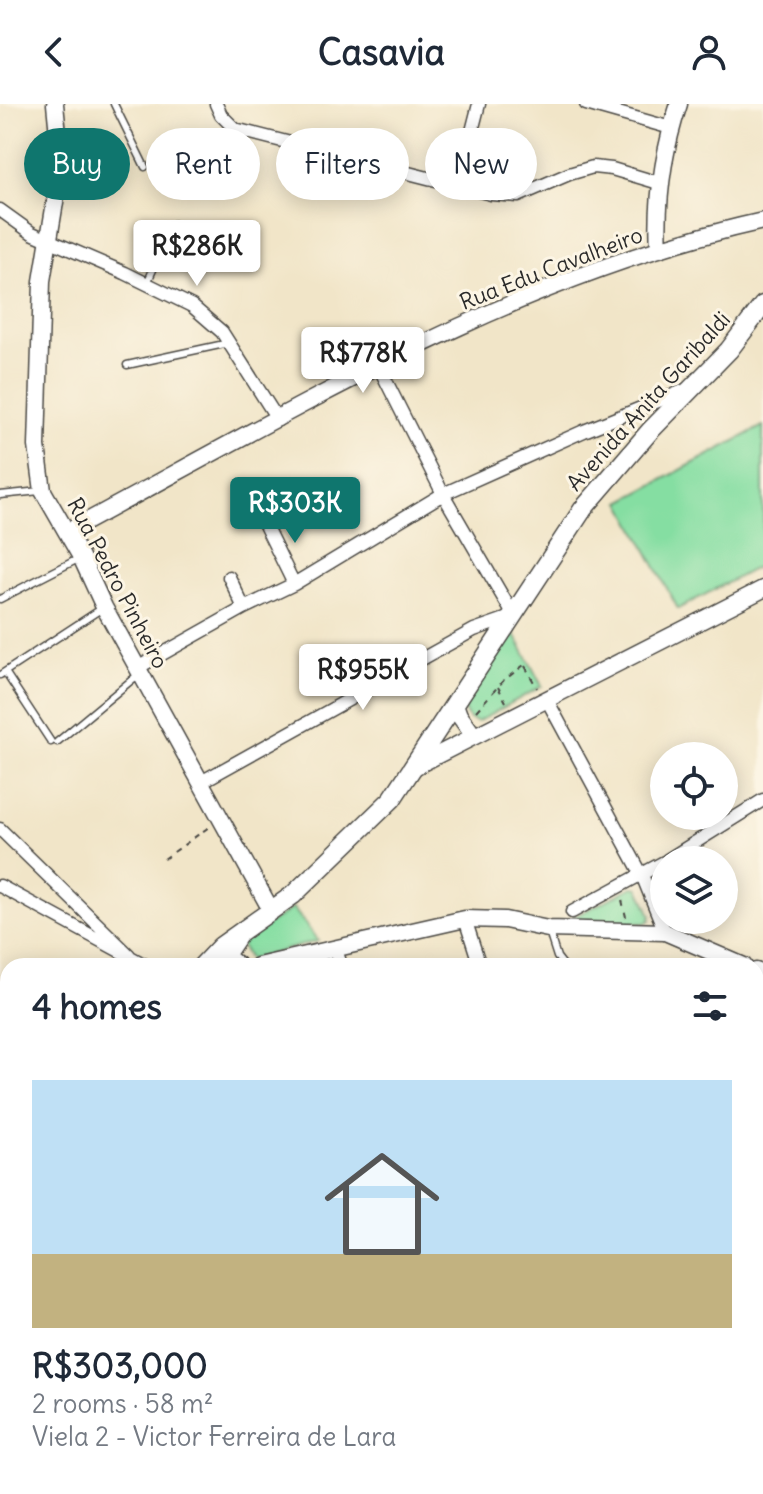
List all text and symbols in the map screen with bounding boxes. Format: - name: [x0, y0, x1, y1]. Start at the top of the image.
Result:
- icon: back: [32, 30, 76, 74]
- text: Casavia: [318, 30, 445, 75]
- icon: person: [687, 30, 731, 74]
- chip: Buy: [24, 128, 130, 200]
- chip: Rent: [146, 128, 260, 200]
- chip: Filters: [276, 128, 409, 200]
- chip: New: [425, 128, 537, 200]
- pin: R$286K: [132, 220, 262, 288]
- street label: Rua Edu Cavalheiro: [456, 220, 646, 316]
- text: R$286K: [151, 229, 243, 262]
- street label: Avenida Anita Garibaldi: [560, 306, 736, 496]
- pin: R$778K: [298, 327, 428, 395]
- text: R$778K: [319, 336, 407, 369]
- pin: R$303K: [230, 477, 360, 545]
- text: R$303K: [248, 486, 342, 519]
- street label: Rua Pedro Pinheiro: [61, 493, 175, 673]
- pin: R$955K: [298, 644, 428, 712]
- text: R$955K: [317, 653, 409, 686]
- map controls: [650, 742, 738, 934]
- button: locate: [650, 742, 738, 830]
- button: layers: [650, 846, 738, 934]
- icon: filters: [688, 984, 732, 1028]
- text: 4 homes: [32, 985, 162, 1028]
- icon: home: [310, 1132, 454, 1276]
- text: R$303,000: [32, 1344, 208, 1387]
- text: 2 rooms · 58 m²: [32, 1387, 213, 1420]
- text: Viela 2 - Victor Ferreira de Lara: [32, 1420, 396, 1453]

